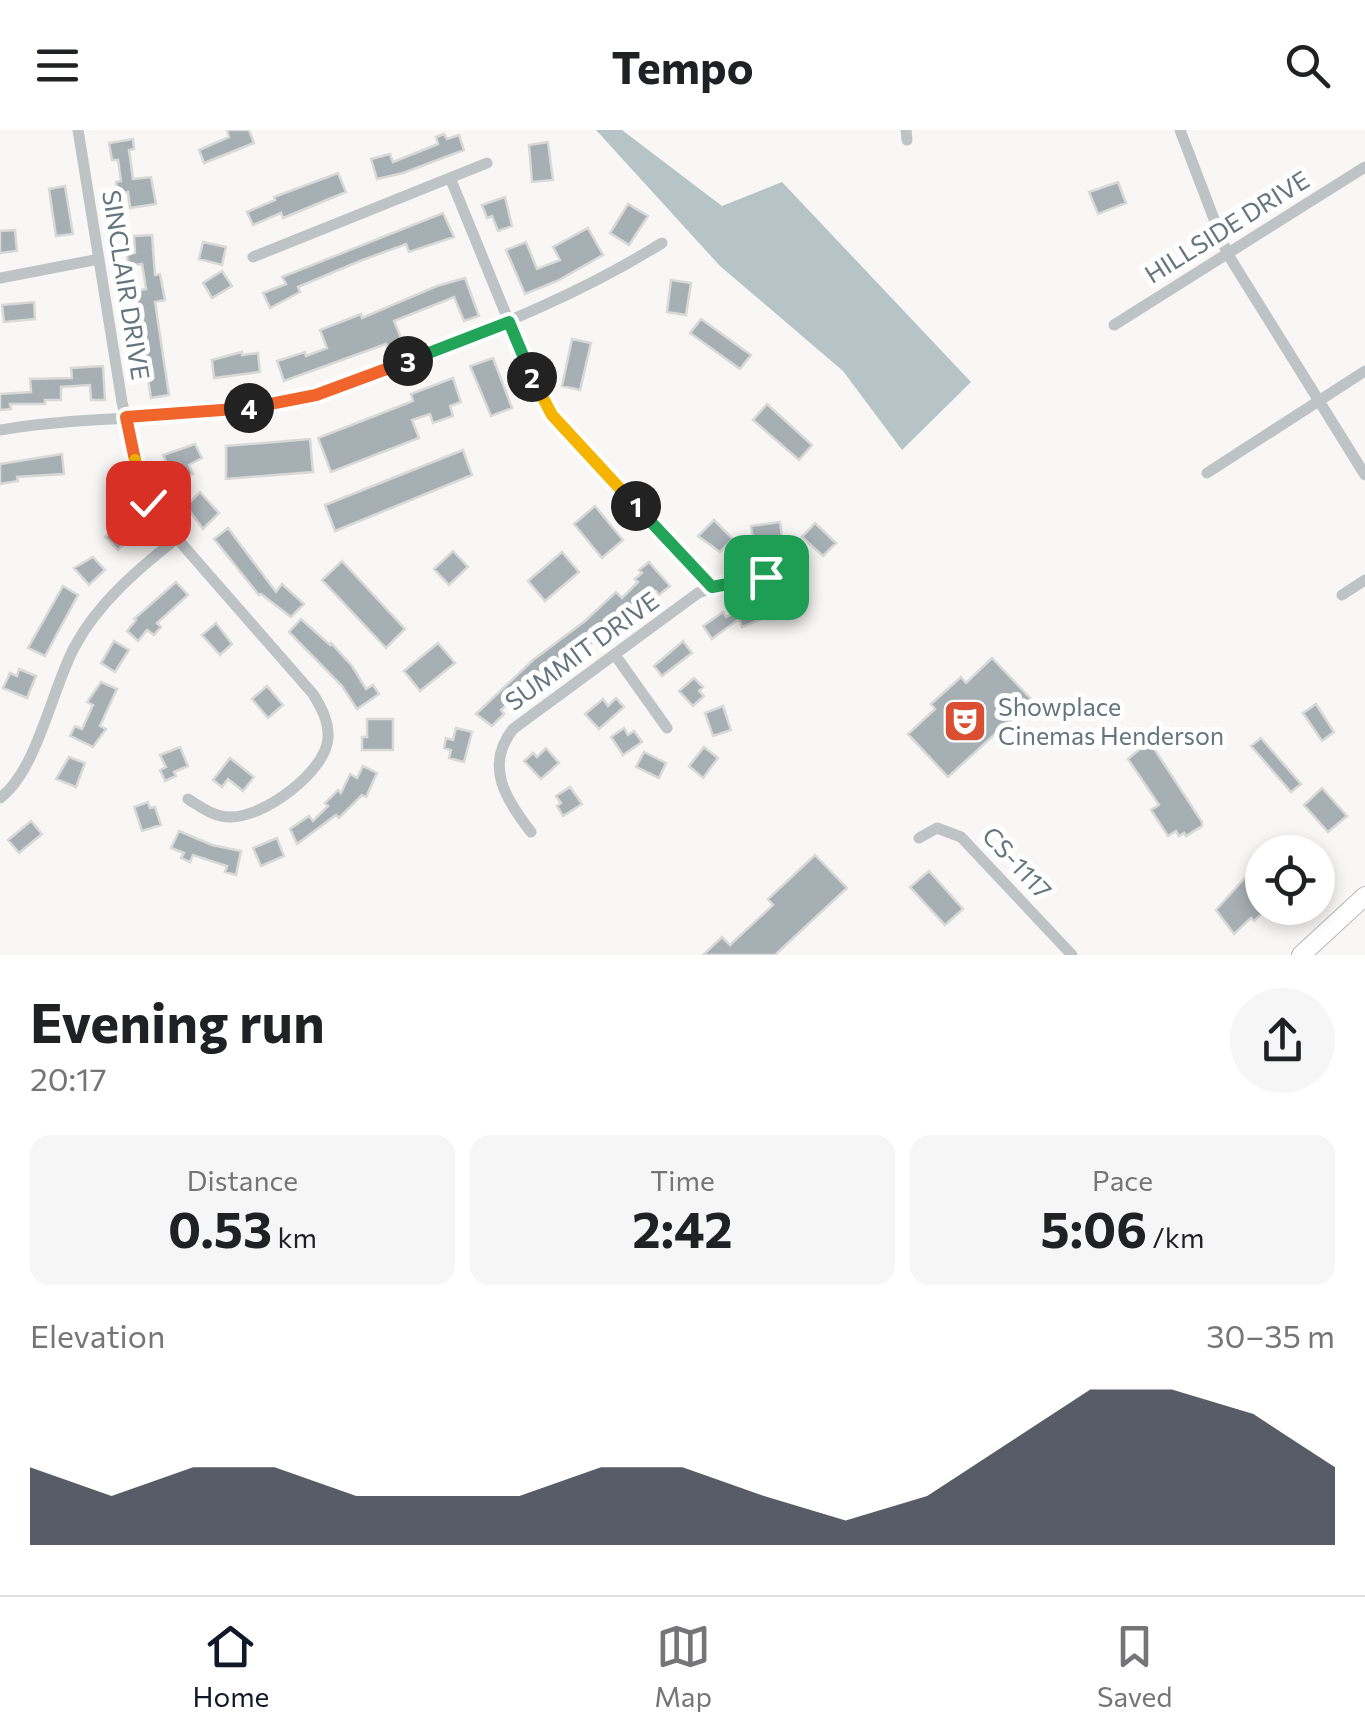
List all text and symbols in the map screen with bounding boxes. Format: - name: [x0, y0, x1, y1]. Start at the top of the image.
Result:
- icon: menu: [30, 38, 85, 93]
- text: Tempo: [611, 38, 754, 93]
- icon: search: [1280, 38, 1335, 93]
- street label: HILLSIDE DRIVE: [1139, 164, 1314, 289]
- street label: SINCLAIR DRIVE: [97, 188, 157, 382]
- pin: 3: [383, 336, 433, 386]
- text: 3: [400, 344, 416, 378]
- pin: 2: [507, 352, 557, 402]
- text: 2: [524, 360, 540, 394]
- pin: 4: [224, 383, 274, 433]
- text: 4: [240, 391, 258, 425]
- pin: [106, 461, 191, 546]
- icon: check: [121, 476, 176, 531]
- pin: 1: [611, 481, 661, 531]
- text: 1: [630, 489, 642, 523]
- pin: [724, 535, 809, 620]
- icon: arrive: [739, 550, 794, 605]
- street label: SUMMIT DRIVE: [499, 584, 664, 716]
- place label: Showplace Cinemas Henderson: [998, 691, 1224, 750]
- theatre icon: Showplace Cinemas Henderson: [942, 698, 988, 744]
- street label: CS-1117: [977, 820, 1059, 905]
- map controls: [1245, 835, 1335, 925]
- button: locate: [1245, 835, 1335, 925]
- text: Evening run: [30, 987, 325, 1054]
- button: share: [1230, 988, 1335, 1093]
- text: 20:17: [30, 1058, 107, 1098]
- text: Distance: [187, 1163, 298, 1197]
- text: Time: [650, 1163, 715, 1197]
- text: Pace: [1092, 1163, 1153, 1197]
- text: 0.53: [168, 1197, 272, 1258]
- text: 2:42: [632, 1197, 733, 1258]
- text: 5:06: [1041, 1197, 1147, 1258]
- text: km: [272, 1220, 317, 1254]
- text: /km: [1147, 1220, 1204, 1254]
- text: Elevation: [30, 1315, 165, 1355]
- text: 30–35 m: [1206, 1315, 1335, 1355]
- tab: Home: [192, 1619, 269, 1713]
- tab: Map: [654, 1619, 712, 1713]
- tab: Saved: [1097, 1619, 1173, 1713]

